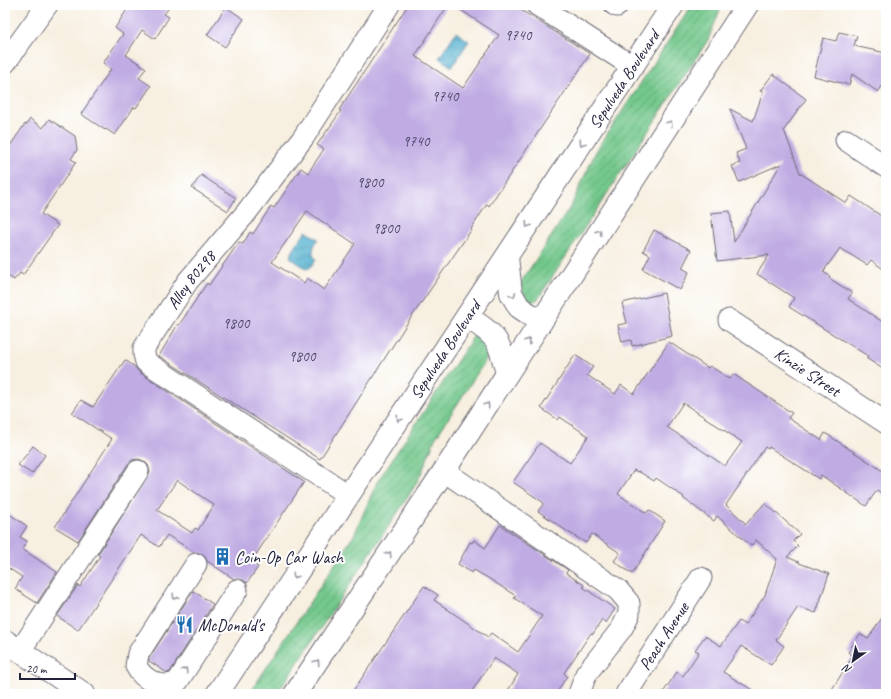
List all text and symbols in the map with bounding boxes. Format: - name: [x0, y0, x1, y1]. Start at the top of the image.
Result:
- street label: Sepulveda Boulevard: [584, 24, 666, 133]
- house number: 9740: [504, 26, 533, 45]
- house number: 9740: [431, 87, 460, 106]
- one-way arrow: [665, 121, 672, 128]
- house number: 9740: [402, 132, 431, 151]
- one-way arrow: [579, 139, 586, 146]
- house number: 9800: [356, 173, 385, 192]
- house number: 9800: [372, 219, 401, 238]
- one-way arrow: [525, 221, 533, 228]
- one-way arrow: [594, 229, 602, 236]
- street label: Alley 80298: [162, 245, 222, 313]
- one-way arrow: [509, 291, 517, 298]
- street label: Sepulveda Boulevard: [405, 294, 487, 403]
- house number: 9800: [222, 314, 251, 333]
- one-way arrow: [523, 338, 531, 345]
- street label: Kinzie Street: [770, 343, 846, 402]
- house number: 9800: [288, 347, 317, 366]
- one-way arrow: [482, 403, 489, 410]
- one-way arrow: [396, 415, 404, 422]
- building icon: Coin-Op Car Wash: [212, 547, 232, 567]
- place label: Coin-Op Car Wash: [235, 547, 344, 568]
- one-way arrow: [384, 551, 391, 558]
- one-way arrow: [292, 572, 300, 579]
- one-way arrow: [172, 593, 180, 600]
- street label: Peach Avenue: [634, 597, 694, 674]
- restaurant icon: McDonald's: [175, 615, 195, 635]
- place label: McDonald's: [198, 615, 266, 636]
- north arrow: [833, 641, 873, 681]
- scale bar: [20, 655, 75, 681]
- one-way arrow: [312, 659, 319, 666]
- text: N: [839, 660, 854, 677]
- text: 20 m: [26, 661, 48, 677]
- one-way arrow: [180, 667, 188, 674]

